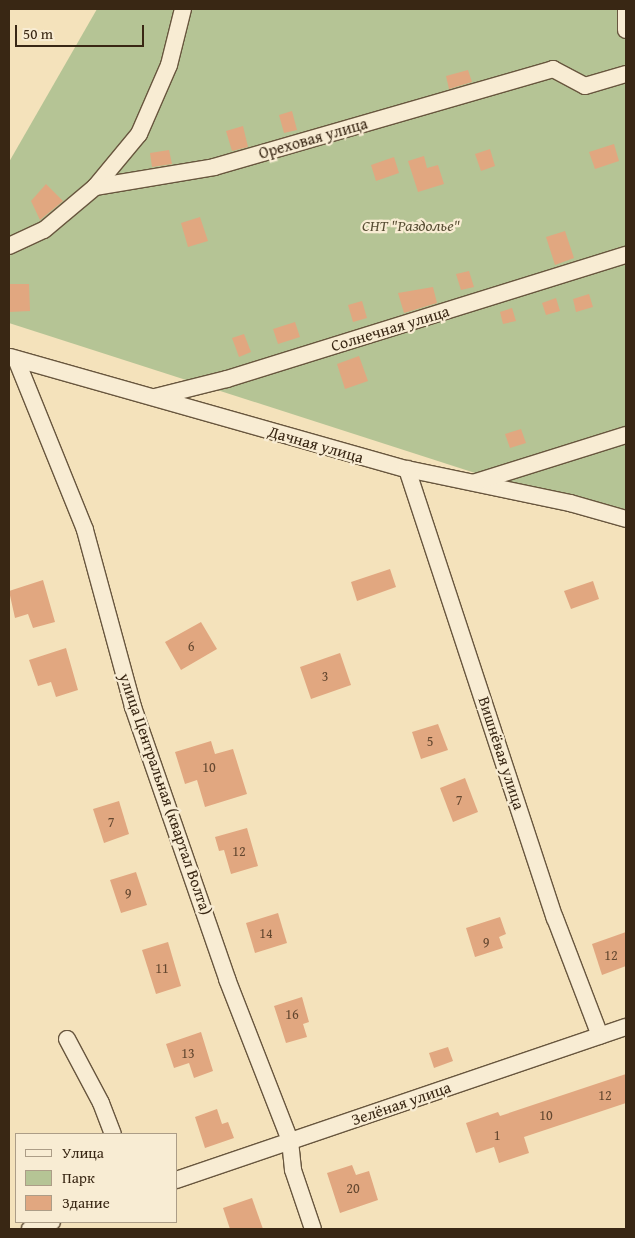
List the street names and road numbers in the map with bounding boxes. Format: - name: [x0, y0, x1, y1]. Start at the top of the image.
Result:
- street label: Ореховая улица: [256, 113, 370, 163]
- street label: Солнечная улица: [329, 301, 451, 355]
- street label: Дачная улица: [266, 421, 366, 467]
- street label: улица Центральная (квартал Волта): [116, 671, 216, 917]
- street label: Вишнёвая улица: [475, 694, 529, 812]
- street label: Зелёная улица: [349, 1077, 453, 1129]

